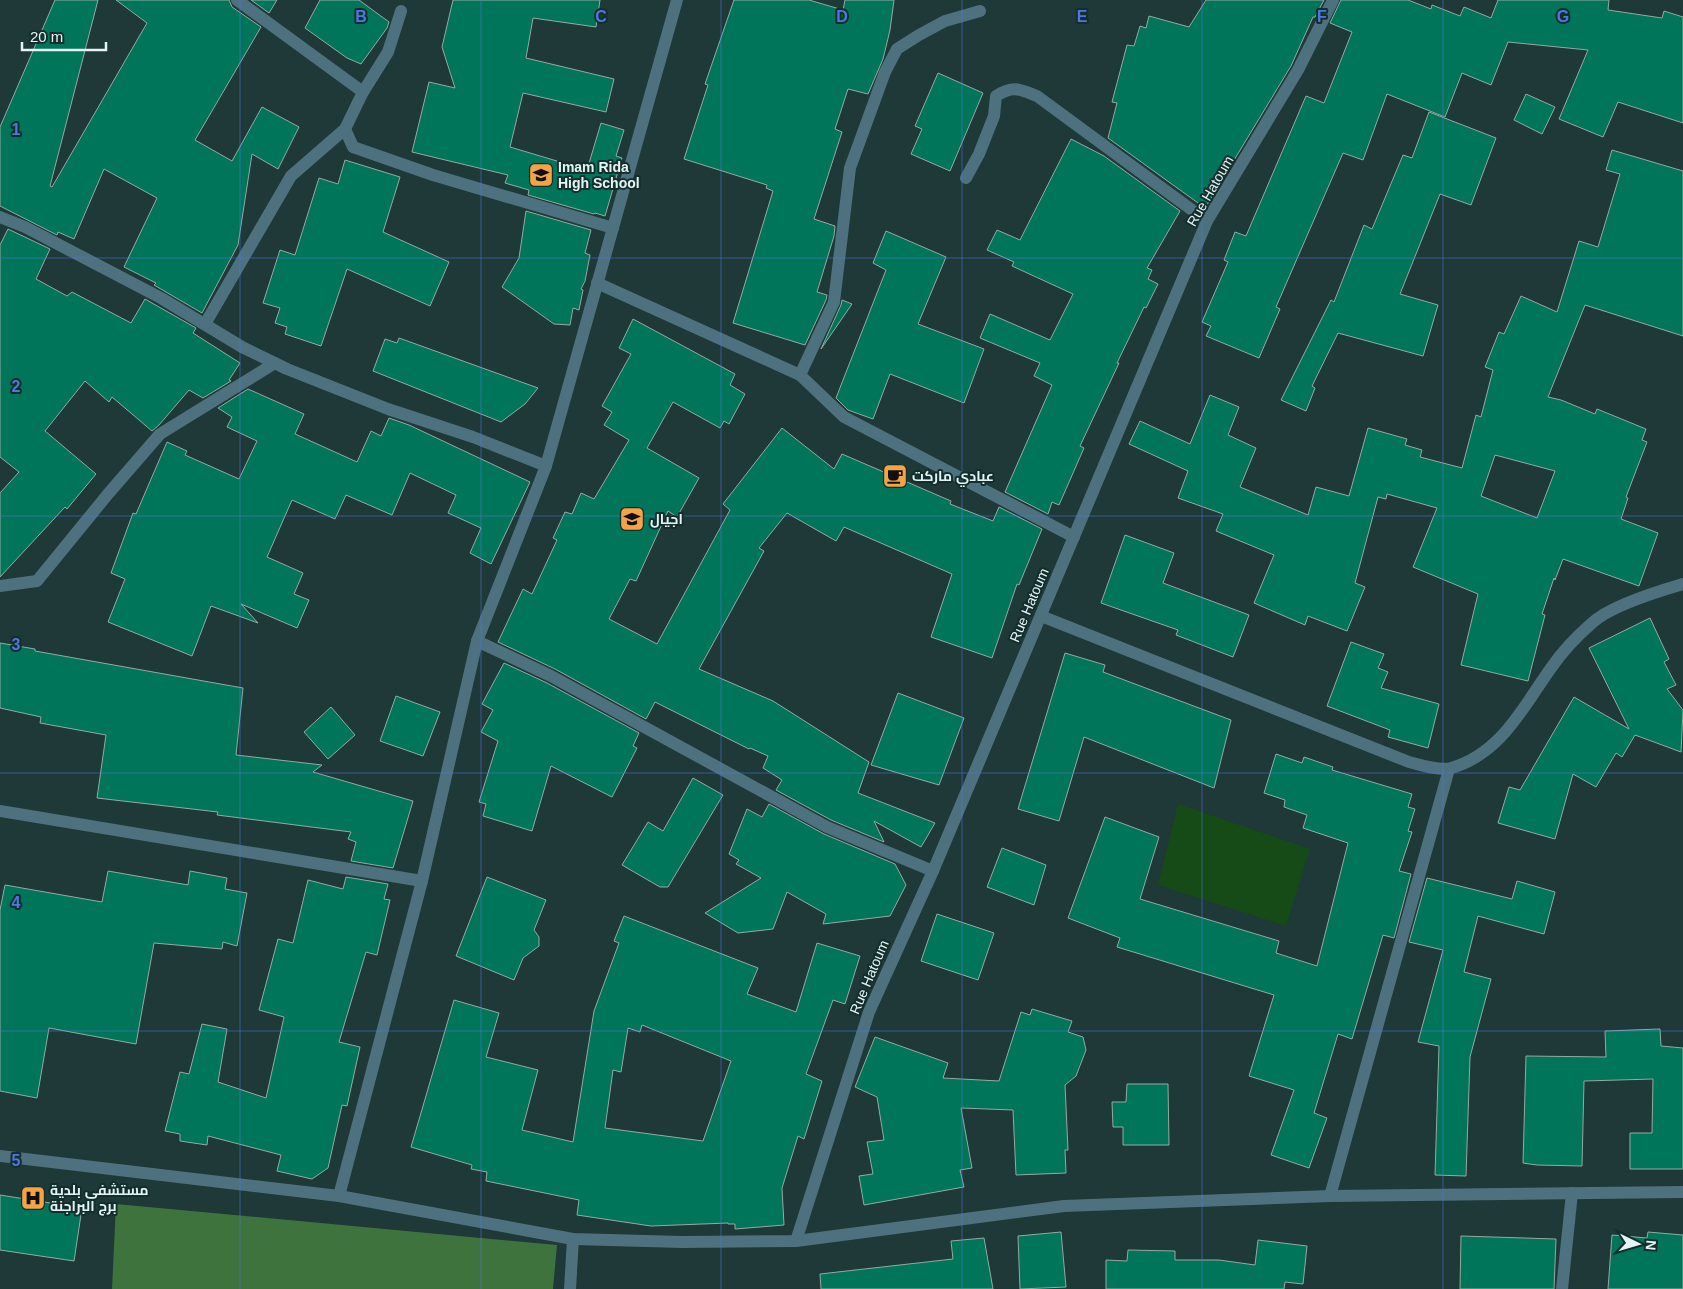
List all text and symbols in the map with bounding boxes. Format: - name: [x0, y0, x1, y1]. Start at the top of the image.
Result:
- text: B: [355, 8, 367, 25]
- text: C: [595, 8, 607, 25]
- text: D: [836, 8, 848, 25]
- text: E: [1077, 8, 1088, 25]
- text: F: [1317, 8, 1327, 25]
- text: G: [1557, 8, 1569, 25]
- scale bar: [22, 20, 106, 52]
- text: 20 m: [30, 28, 63, 45]
- text: 1: [12, 121, 21, 138]
- street label: Rue Hatoum: [1183, 153, 1237, 229]
- place label: Imam Rida High School: [558, 159, 640, 191]
- school or university icon: Imam Rida High School: [528, 162, 554, 188]
- text: 2: [12, 378, 21, 395]
- cafe icon: عبادي ماركت: [882, 463, 908, 489]
- place label: عبادي ماركت: [912, 468, 994, 487]
- school or university icon: اجيال: [619, 506, 645, 532]
- place label: اجيال: [650, 511, 683, 528]
- street label: Rue Hatoum: [1006, 566, 1052, 644]
- text: 3: [12, 636, 21, 653]
- text: 4: [12, 894, 21, 911]
- street label: Rue Hatoum: [846, 938, 892, 1016]
- text: 5: [12, 1152, 21, 1169]
- place label: مستشفی بلدیة برج البراجنة: [50, 1182, 149, 1216]
- hospital icon: مستشفی بلدیة برج البراجنة: [20, 1185, 46, 1211]
- north arrow: [1613, 1219, 1663, 1269]
- text: N: [1643, 1239, 1659, 1251]

